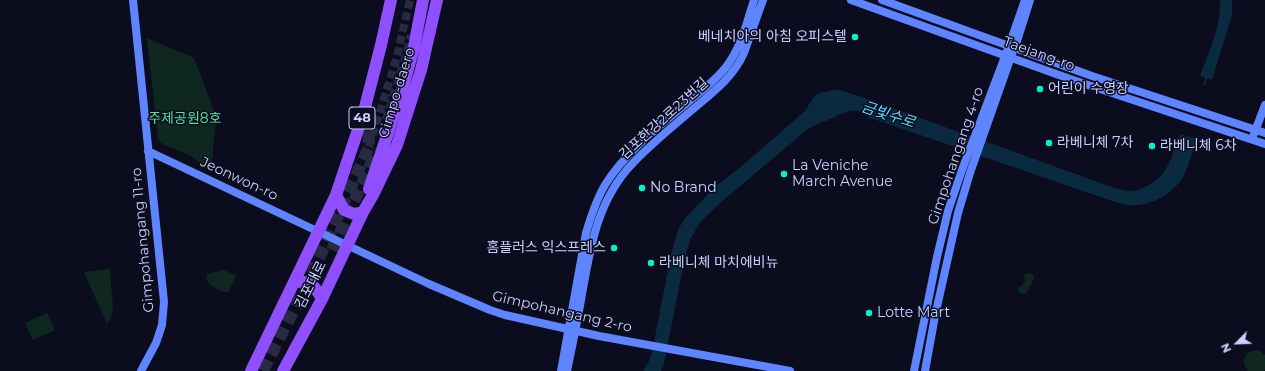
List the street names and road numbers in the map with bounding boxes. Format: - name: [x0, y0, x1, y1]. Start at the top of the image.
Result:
- street label: Taejang-ro: [1001, 33, 1077, 75]
- street label: Gimpo-daero: [375, 46, 419, 140]
- street label: 김포한강2로23번길: [616, 75, 712, 163]
- street label: Gimpohangang 4-ro: [925, 85, 987, 227]
- road number: 48: [349, 107, 375, 129]
- street label: Jeonwon-ro: [198, 154, 280, 204]
- street label: Gimpohangang 11-ro: [128, 167, 158, 313]
- street label: 김포대로: [292, 258, 330, 312]
- street label: Gimpohangang 2-ro: [491, 288, 633, 336]

